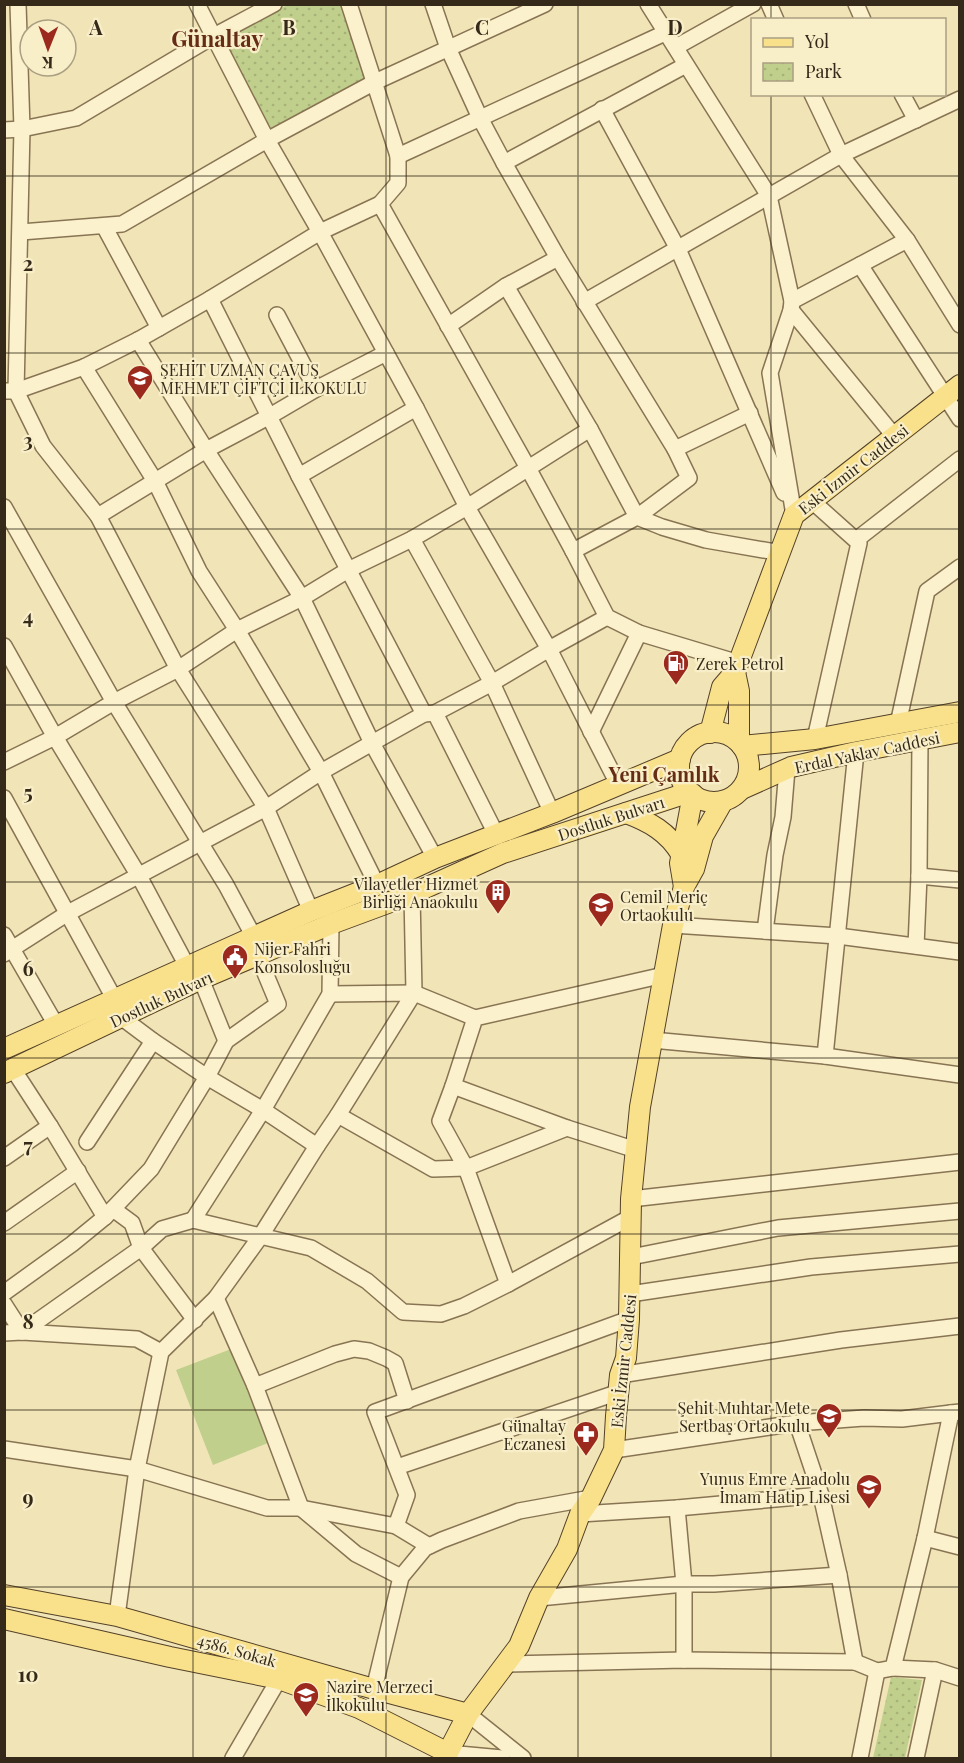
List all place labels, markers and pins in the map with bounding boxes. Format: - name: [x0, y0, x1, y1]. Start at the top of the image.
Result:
- place label: ŞEHİT UZMAN ÇAVUŞ MEHMET ÇİFTÇİ İLKOKULU: [160, 359, 367, 398]
- school or university icon: ŞEHİT UZMAN ÇAVUŞ MEHMET ÇİFTÇİ İLKOKULU: [125, 363, 155, 401]
- fuel station icon: Zerek Petrol: [661, 648, 691, 686]
- place label: Zerek Petrol: [696, 653, 784, 674]
- place label: Vilayetler Hizmet Birliği Anaokulu: [353, 873, 478, 912]
- building icon: Vilayetler Hizmet Birliği Anaokulu: [483, 877, 513, 915]
- place label: Cemil Meriç Ortaokulu: [620, 886, 708, 925]
- school or university icon: Cemil Meriç Ortaokulu: [586, 890, 616, 928]
- place label: Nijer Fahri Konsolosluğu: [254, 938, 351, 977]
- public building icon: Nijer Fahri Konsolosluğu: [220, 942, 250, 980]
- place label: Şehit Muhtar Mete Sertbaş Ortaokulu: [677, 1397, 810, 1436]
- school or university icon: Şehit Muhtar Mete Sertbaş Ortaokulu: [814, 1401, 844, 1439]
- place label: Günaltay Eczanesi: [502, 1415, 566, 1454]
- pharmacy icon: Günaltay Eczanesi: [571, 1419, 601, 1457]
- place label: Yunus Emre Anadolu İmam Hatip Lisesi: [699, 1468, 850, 1507]
- school or university icon: Yunus Emre Anadolu İmam Hatip Lisesi: [854, 1472, 884, 1510]
- place label: Nazire Merzeci İlkokulu: [326, 1676, 433, 1715]
- school or university icon: Nazire Merzeci İlkokulu: [291, 1680, 321, 1718]

